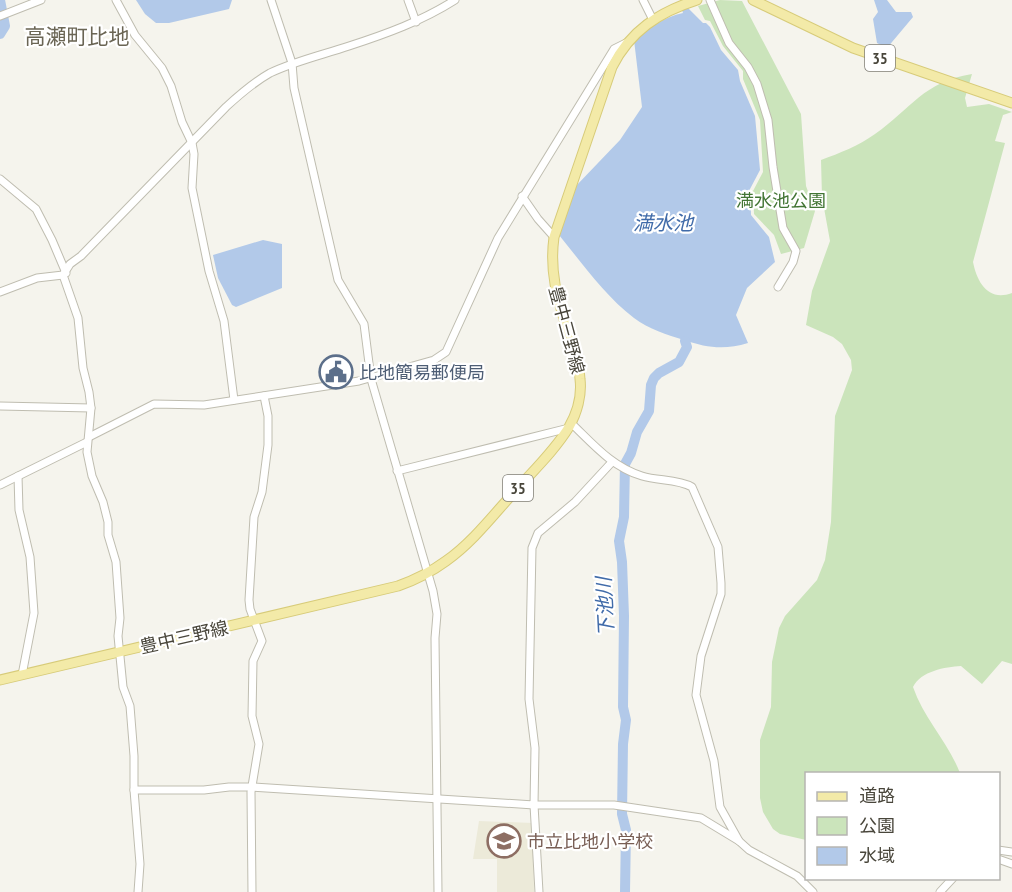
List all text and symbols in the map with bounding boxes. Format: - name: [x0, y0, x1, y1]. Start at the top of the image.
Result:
- district label: 高瀬町比地: [25, 23, 130, 50]
- road number: 35: [865, 45, 895, 71]
- park label: 満水池公園: [736, 189, 826, 212]
- water label: 満水池: [633, 210, 695, 236]
- street label: 豊中三野線: [544, 284, 590, 376]
- public building icon: 比地簡易郵便局: [318, 354, 354, 390]
- place label: 比地簡易郵便局: [359, 361, 485, 384]
- road number: 35: [503, 475, 533, 501]
- water label: 下池川: [590, 574, 620, 638]
- street label: 豊中三野線: [138, 616, 230, 658]
- legend: [805, 772, 1000, 880]
- text: 道路: [859, 784, 895, 807]
- text: 公園: [859, 814, 895, 837]
- school or university icon: 市立比地小学校: [486, 823, 522, 859]
- place label: 市立比地小学校: [527, 830, 653, 853]
- text: 水域: [859, 844, 895, 867]

